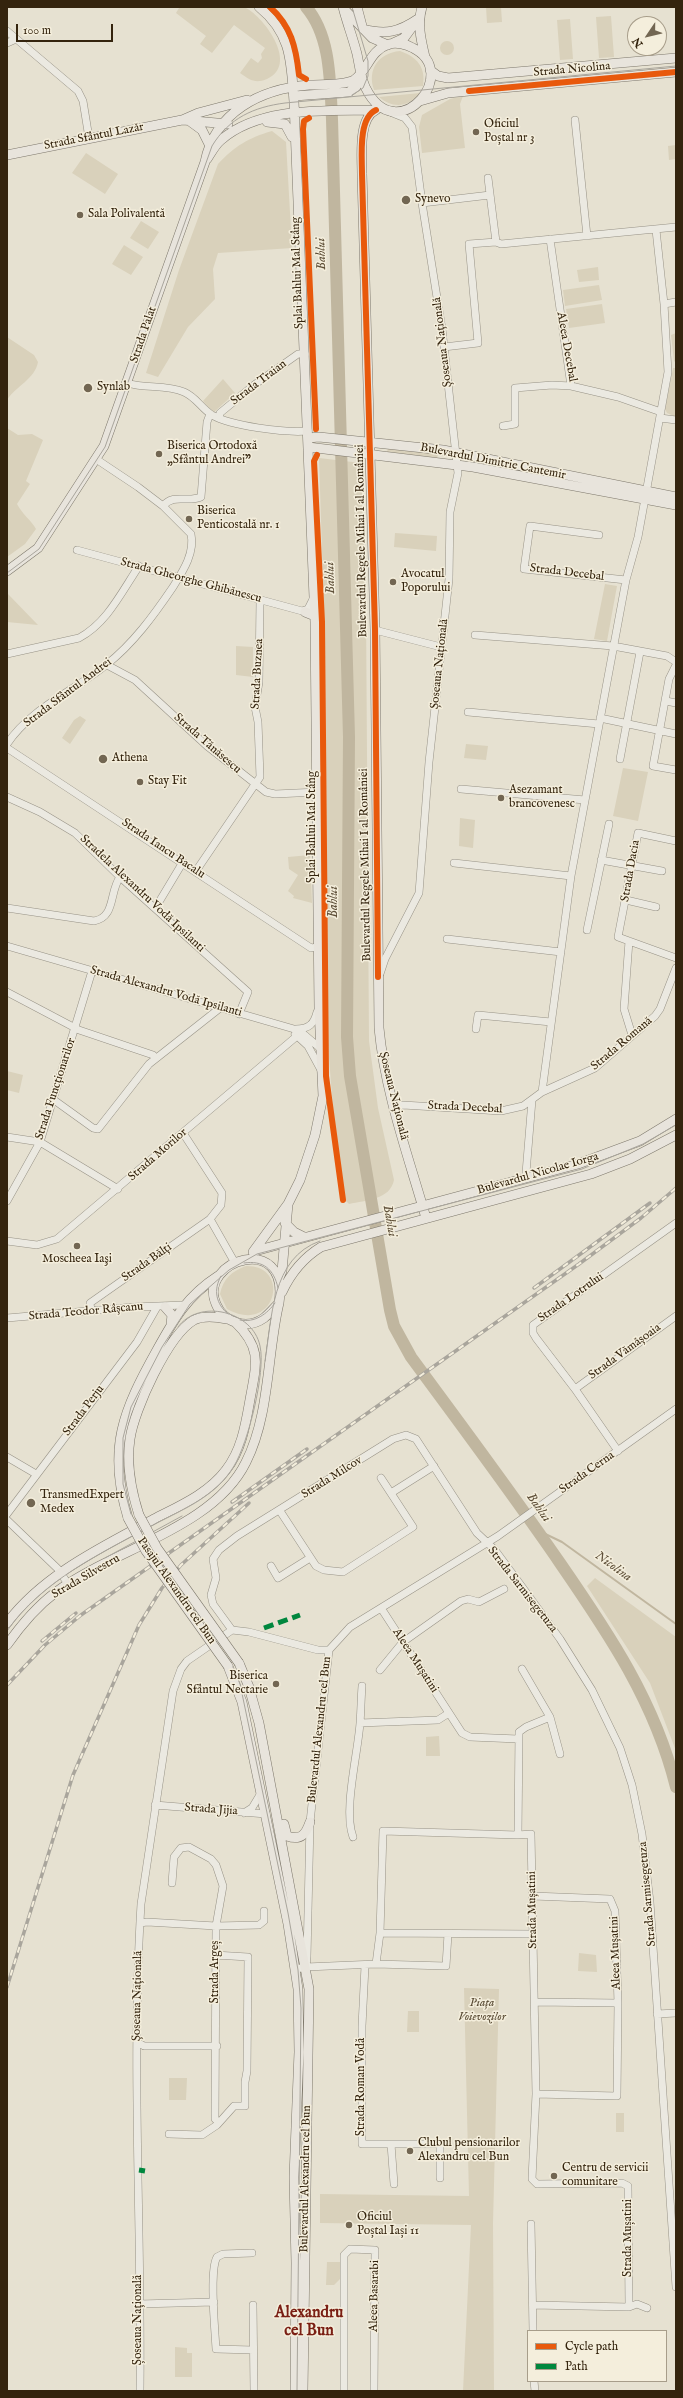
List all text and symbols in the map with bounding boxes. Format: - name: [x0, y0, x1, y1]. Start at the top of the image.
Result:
- scale bar: [18, 16, 115, 42]
- north arrow: [627, 16, 667, 56]
- text: 100 m: [23, 23, 51, 38]
- text: N: [630, 34, 646, 50]
- street label: Strada Nicolina: [533, 59, 611, 81]
- place label: Oficiul Poștal nr 3: [484, 118, 535, 146]
- street label: Strada Sfântul Lazăr: [43, 120, 145, 154]
- marker: Oficiul Poștal nr 3: [471, 127, 481, 137]
- place label: Synevo: [415, 193, 451, 207]
- marker: Synevo: [400, 194, 412, 206]
- place label: Sala Polivalentă: [88, 208, 165, 222]
- marker: Sala Polivalentă: [75, 210, 85, 220]
- street label: Splai Bahlui Mal Stâng: [289, 217, 307, 329]
- water label: Bahlui: [314, 238, 330, 270]
- street label: Șoseaua Națională: [430, 296, 456, 388]
- street label: Strada Palat: [128, 305, 160, 365]
- street label: Aleea Decebal: [553, 311, 579, 383]
- street label: Strada Traian: [228, 357, 290, 409]
- place label: Synlab: [97, 381, 130, 395]
- marker: Synlab: [82, 382, 94, 394]
- place label: Biserica Ortodoxă „Sfântul Andrei”: [167, 440, 257, 468]
- street label: Bulevardul Dimitrie Cantemir: [419, 441, 567, 483]
- street label: Bulevardul Regele Mihai I al României: [353, 444, 371, 638]
- marker: Biserica Ortodoxă „Sfântul Andrei”: [154, 449, 164, 459]
- place label: Biserica Penticostală nr. 1: [197, 505, 279, 533]
- marker: Biserica Penticostală nr. 1: [184, 514, 194, 524]
- street label: Strada Gheorghe Ghibănescu: [119, 555, 263, 607]
- street label: Strada Decebal: [529, 561, 605, 585]
- water label: Bahlui: [323, 562, 339, 594]
- place label: Avocatul Poporului: [401, 568, 450, 596]
- marker: Avocatul Poporului: [388, 577, 398, 587]
- street label: Șoseaua Națională: [428, 618, 452, 710]
- street label: Strada Buznea: [249, 638, 267, 710]
- street label: Strada Sfântul Andrei: [21, 655, 115, 731]
- street label: Strada Tănăsescu: [170, 711, 244, 777]
- place label: Athena: [112, 752, 148, 766]
- marker: Athena: [97, 753, 109, 765]
- street label: Bulevardul Regele Mihai I al României: [357, 768, 375, 962]
- street label: Splai Bahlui Mal Stâng: [306, 771, 320, 883]
- place label: Stay Fit: [148, 775, 187, 789]
- marker: Stay Fit: [135, 777, 145, 787]
- place label: Asezamant brancovenesc: [509, 784, 575, 812]
- marker: Asezamant brancovenesc: [496, 793, 506, 803]
- street label: Strada Iancu Bacalu: [118, 816, 208, 882]
- street label: Stradela Alexandru Vodă Ipsilanti: [76, 832, 208, 956]
- street label: Strada Dacia: [618, 839, 644, 903]
- water label: Bahlui: [326, 886, 342, 918]
- street label: Strada Alexandru Vodă Ipsilanti: [89, 963, 243, 1021]
- street label: Strada Romană: [588, 1014, 656, 1074]
- street label: Strada Funcționarilor: [33, 1036, 79, 1142]
- street label: Șoseaua Națională: [375, 1050, 411, 1142]
- street label: Strada Decebal: [427, 1099, 503, 1117]
- street label: Strada Morilor: [126, 1126, 190, 1184]
- street label: Bulevardul Nicolae Iorga: [476, 1150, 600, 1198]
- water label: Bahlui: [379, 1204, 399, 1238]
- marker: Moscheea Iaşi: [72, 1241, 82, 1251]
- street label: Strada Bălți: [119, 1241, 175, 1285]
- place label: Moscheea Iaşi: [42, 1253, 112, 1267]
- street label: Strada Lotrului: [536, 1270, 606, 1326]
- street label: Strada Teodor Râșcanu: [28, 1300, 144, 1324]
- street label: Strada Vămășoaia: [586, 1321, 664, 1383]
- street label: Strada Perju: [60, 1383, 108, 1439]
- street label: Strada Cerna: [557, 1449, 617, 1497]
- street label: Strada Milcov: [299, 1454, 365, 1502]
- place label: TransmedExpert Medex: [40, 1489, 124, 1517]
- water label: Bahlui: [522, 1490, 554, 1526]
- marker: TransmedExpert Medex: [25, 1497, 37, 1509]
- street label: Pasajul Alexandru cel Bun: [134, 1535, 218, 1647]
- street label: Strada Sarmisegetuza: [484, 1544, 560, 1636]
- water label: Nicolina: [592, 1548, 634, 1586]
- street label: Strada Silvestru: [49, 1552, 123, 1602]
- street label: Aleea Mușatini: [389, 1626, 441, 1696]
- street label: Bulevardul Alexandru cel Bun: [305, 1656, 335, 1804]
- place label: Biserica Sfântul Nectarie: [187, 1670, 268, 1698]
- marker: Biserica Sfântul Nectarie: [271, 1679, 281, 1689]
- street label: Strada Jijia: [184, 1801, 238, 1819]
- street label: Strada Sarmisegetuza: [636, 1841, 660, 1947]
- street label: Strada Mușatini: [525, 1871, 541, 1949]
- street label: Aleea Mușatini: [608, 1916, 624, 1990]
- street label: Strada Argeș: [209, 1941, 223, 2003]
- street label: Șoseaua Națională: [130, 1951, 146, 2041]
- park label: Piața Voievozilor: [458, 1997, 506, 2025]
- street label: Strada Roman Vodă: [355, 2038, 369, 2136]
- street label: Bulevardul Alexandru cel Bun: [298, 2105, 314, 2253]
- place label: Clubul pensionarilor Alexandru cel Bun: [418, 2137, 520, 2165]
- marker: Clubul pensionarilor Alexandru cel Bun: [405, 2146, 415, 2156]
- place label: Centru de servicii comunitare: [562, 2162, 649, 2190]
- marker: Centru de servicii comunitare: [549, 2171, 559, 2181]
- street label: Strada Mușatini: [622, 2199, 636, 2277]
- place label: Oficiul Poștal Iași 11: [357, 2211, 419, 2239]
- marker: Oficiul Poștal Iași 11: [344, 2220, 354, 2230]
- street label: Aleea Basarabi: [367, 2260, 383, 2332]
- street label: Șoseaua Națională: [132, 2275, 146, 2365]
- district label: Alexandru cel Bun: [275, 2304, 343, 2342]
- legend: [527, 2330, 667, 2382]
- text: Cycle path: [565, 2339, 618, 2354]
- text: Path: [565, 2359, 588, 2374]

